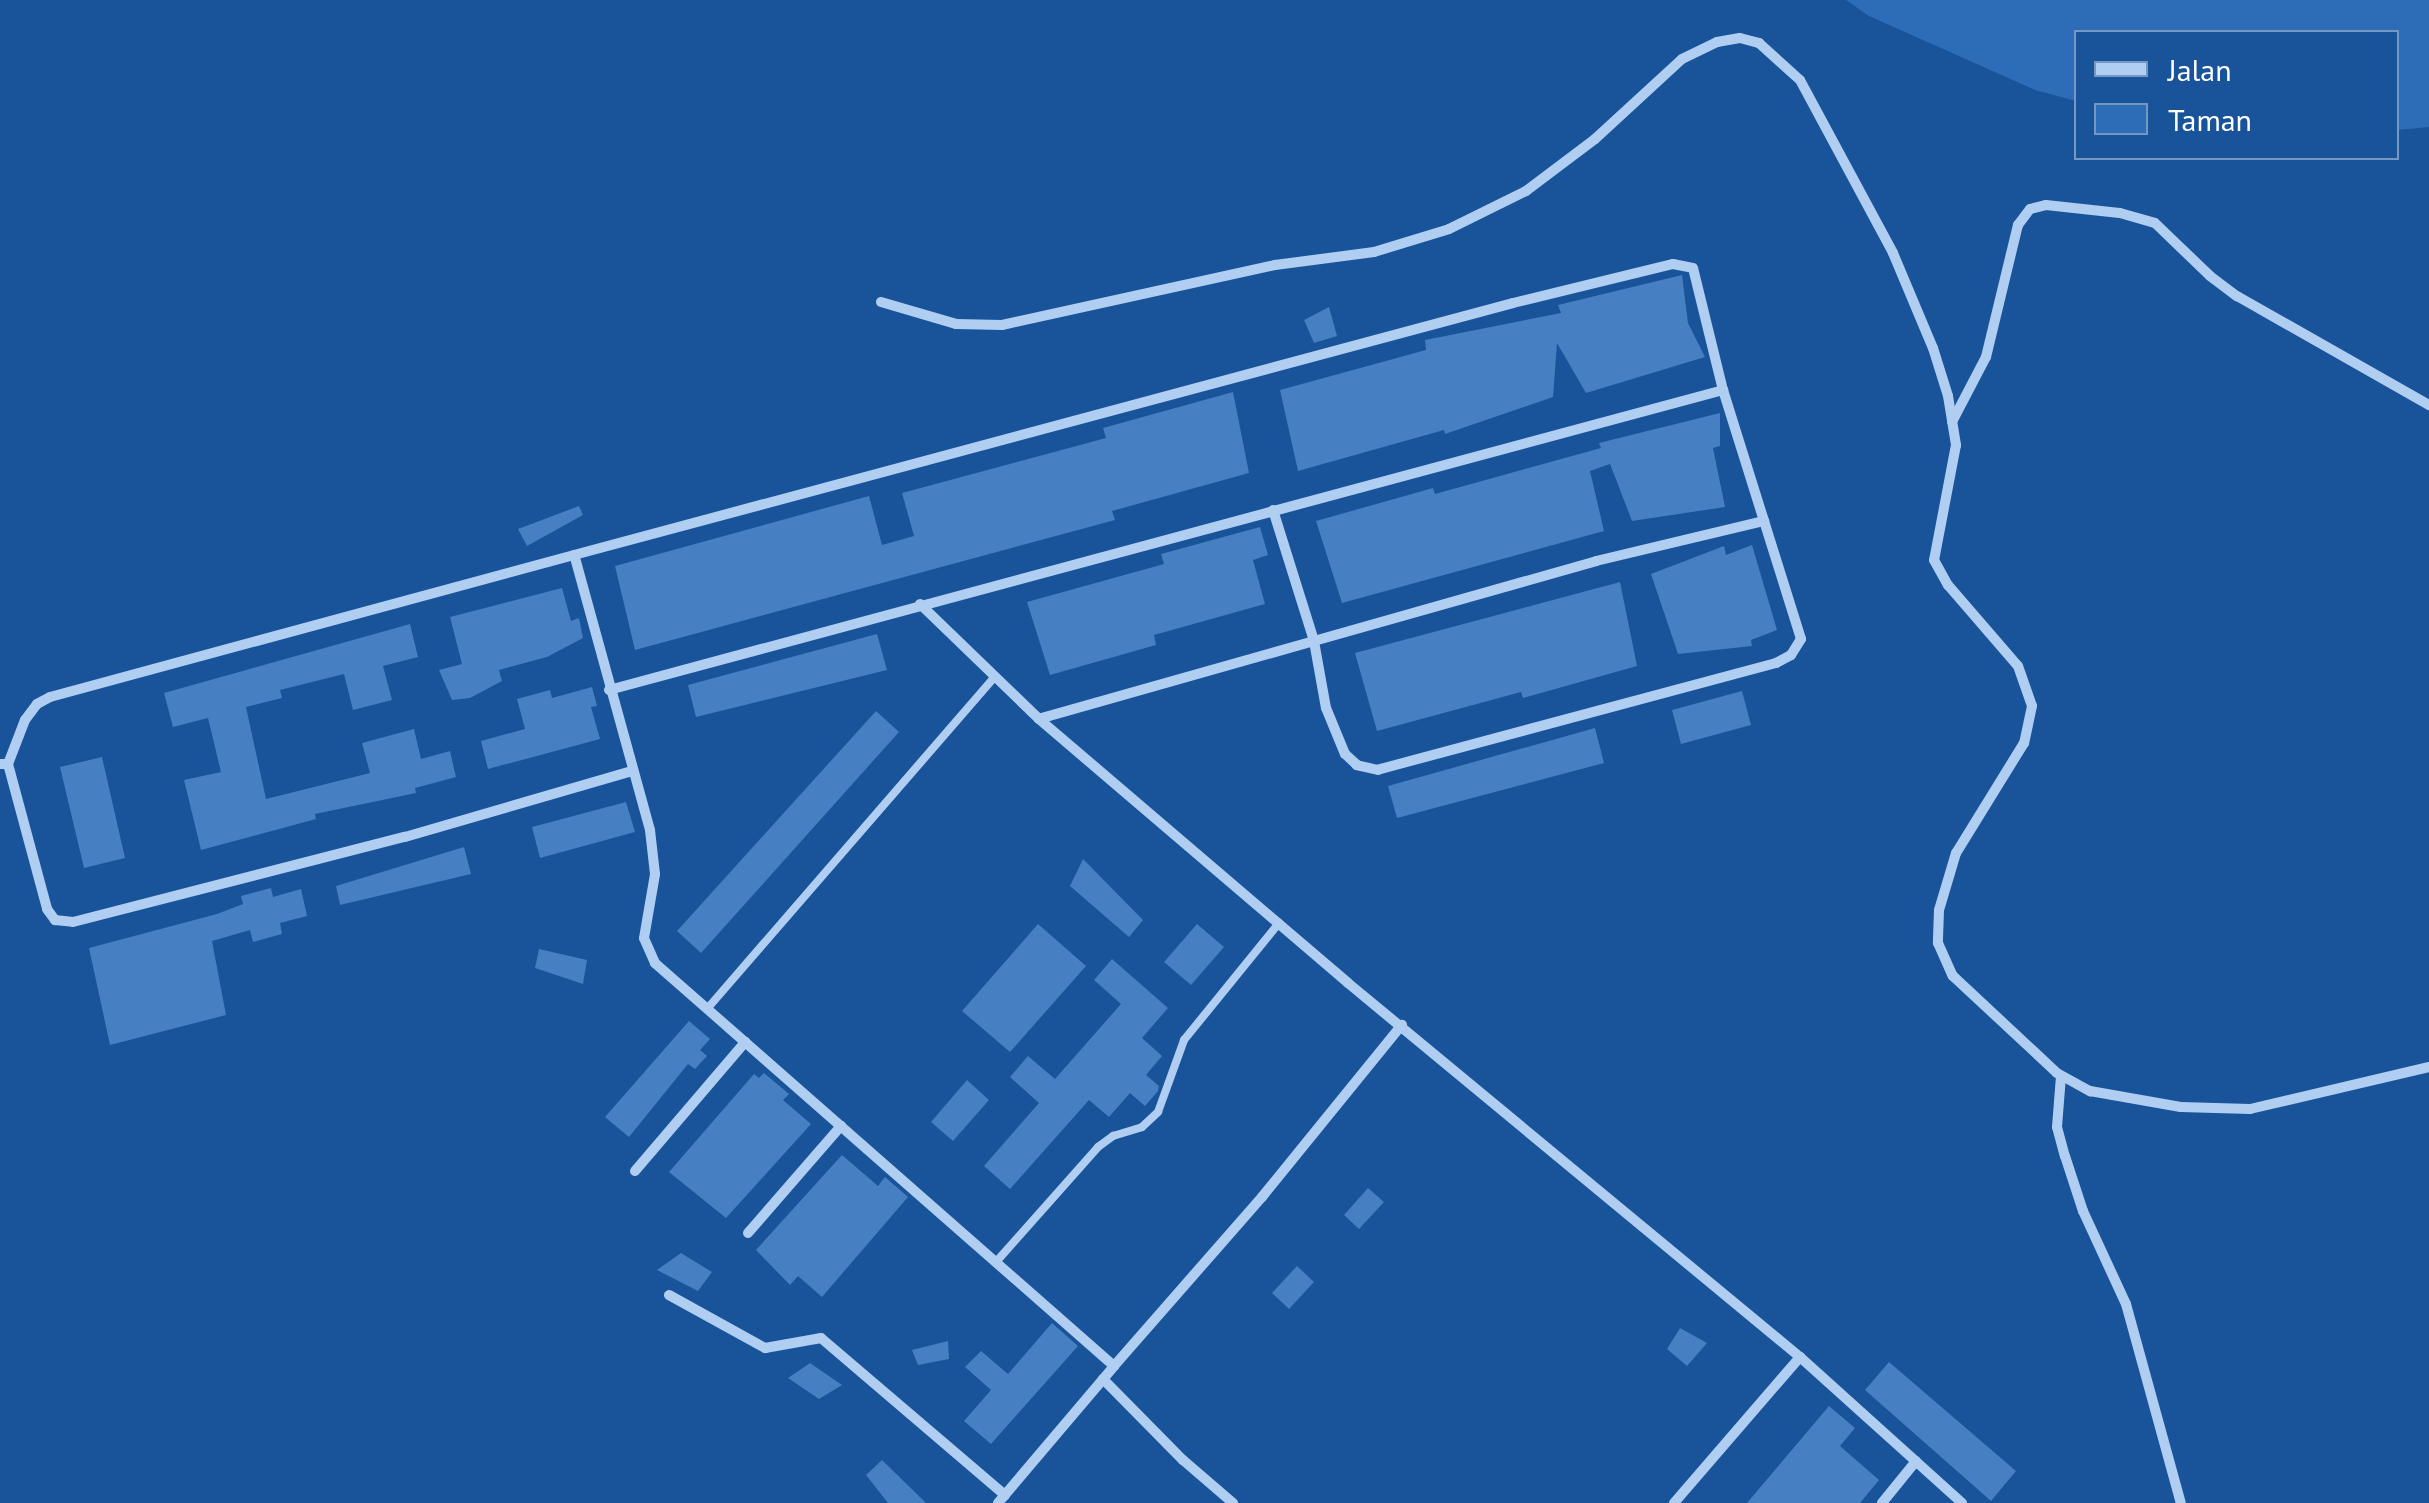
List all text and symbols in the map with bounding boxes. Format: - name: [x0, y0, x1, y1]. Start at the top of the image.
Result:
- legend: [2074, 30, 2399, 160]
- text: Jalan: [2168, 50, 2232, 89]
- text: Taman: [2168, 100, 2252, 139]

